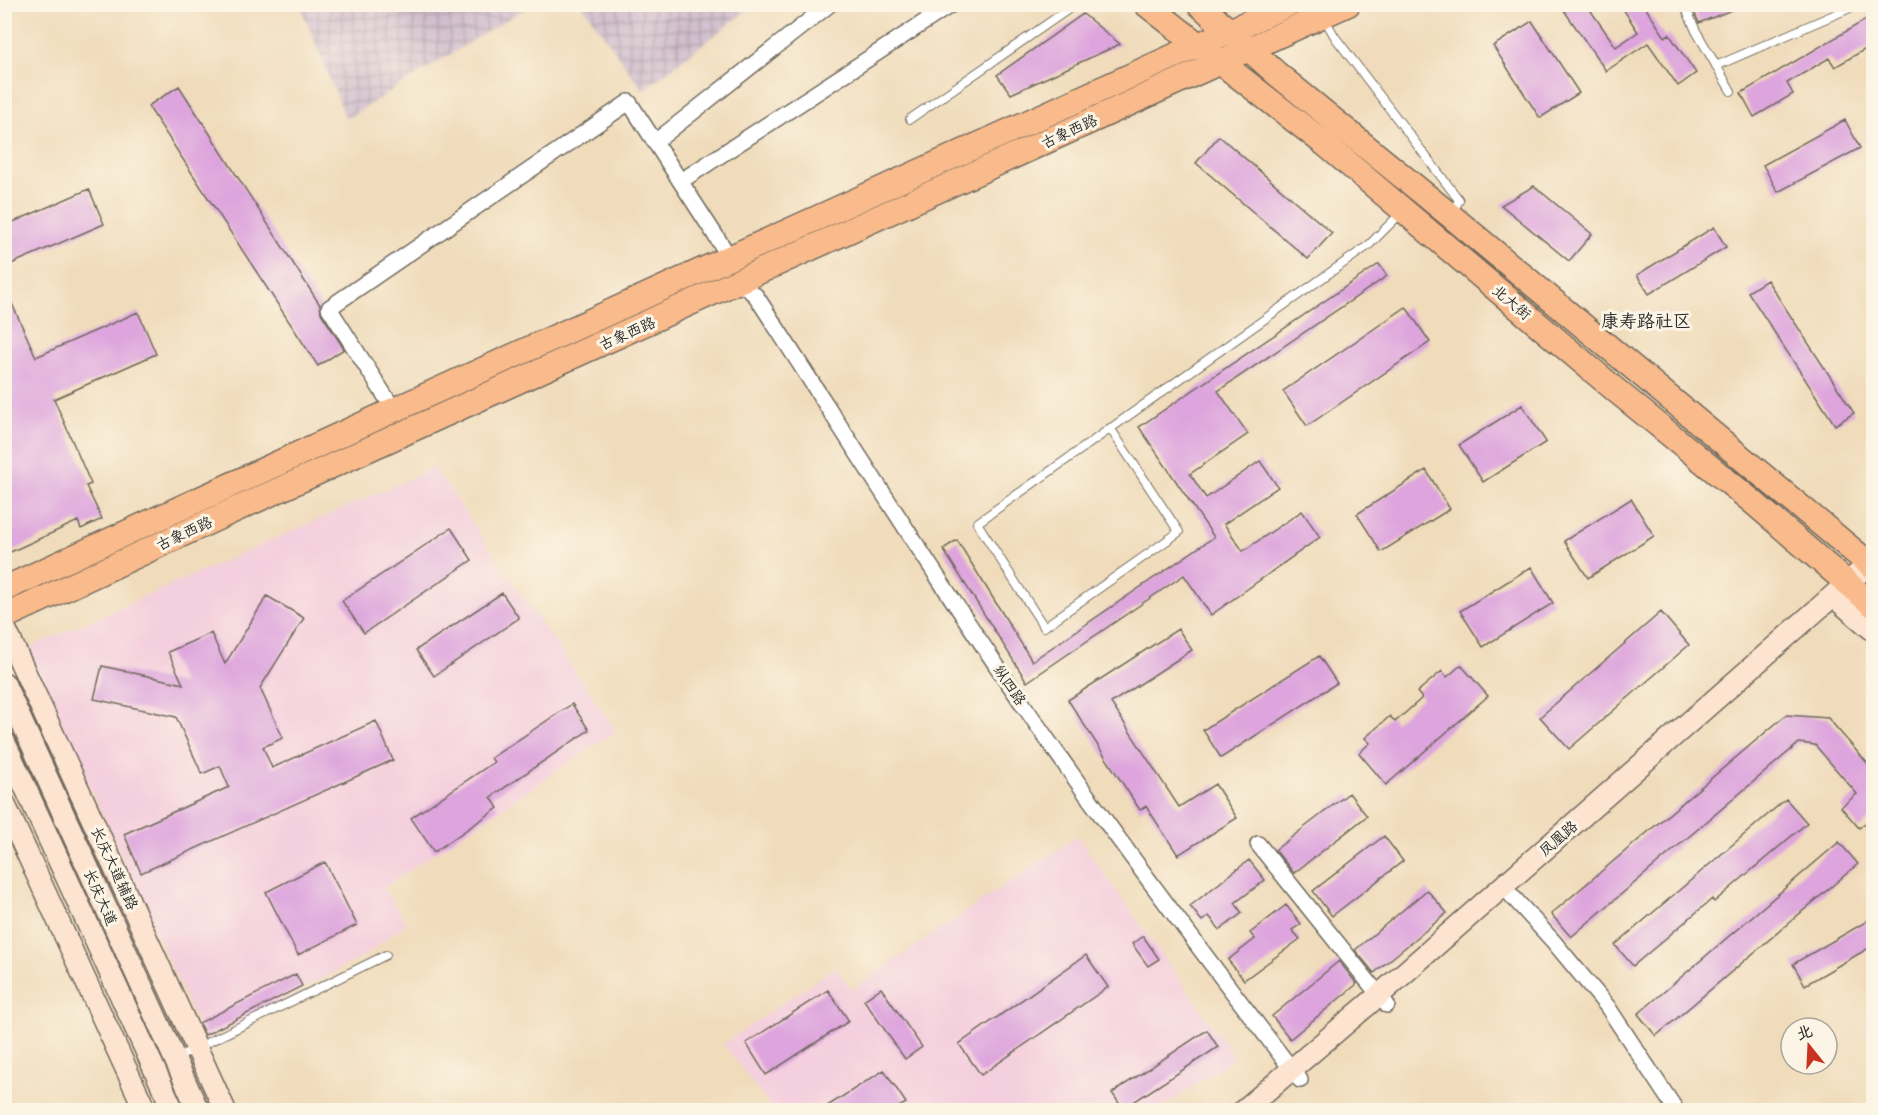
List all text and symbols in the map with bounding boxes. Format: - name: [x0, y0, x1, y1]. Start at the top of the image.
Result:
- street label: 古象西路: [1038, 110, 1100, 152]
- street label: 北大街: [1489, 280, 1535, 324]
- district label: 康寿路社区: [1601, 309, 1691, 332]
- street label: 古象西路: [596, 312, 658, 354]
- street label: 古象西路: [153, 512, 215, 554]
- street label: 纵四路: [990, 661, 1030, 709]
- street label: 凤凰路: [1535, 816, 1581, 860]
- street label: 长庆大道辅路: [88, 823, 142, 913]
- street label: 长庆大道: [81, 866, 121, 928]
- north arrow: [1779, 1016, 1839, 1076]
- text: 北: [1794, 1020, 1815, 1044]

